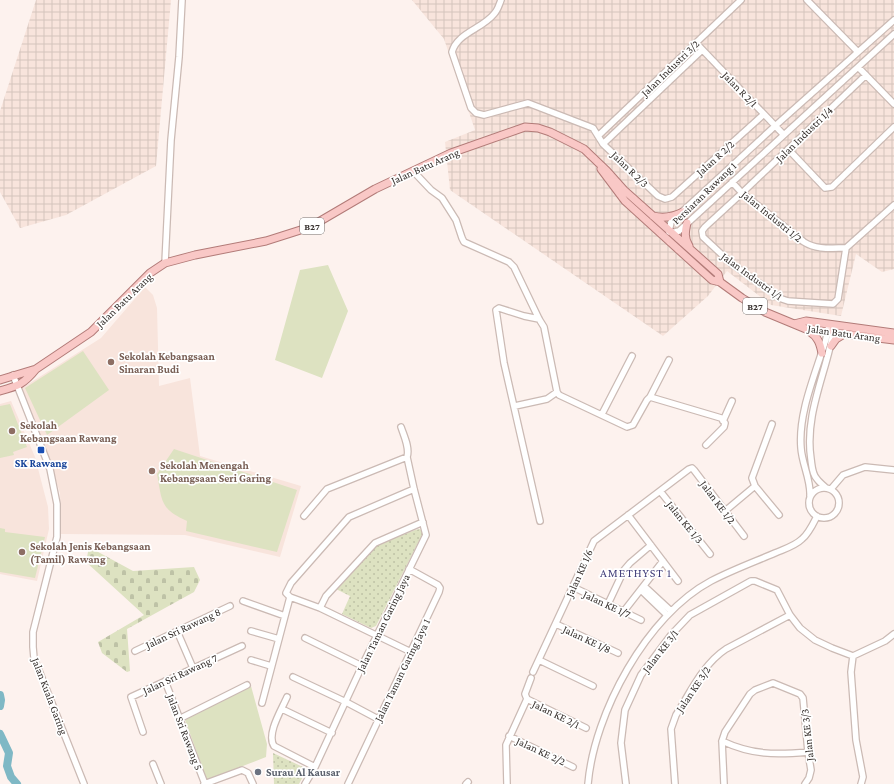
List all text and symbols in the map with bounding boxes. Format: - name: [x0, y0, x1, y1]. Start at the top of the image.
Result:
- street label: Jalan Industri 3/2: [638, 37, 702, 100]
- street label: Jalan R 2/1: [719, 68, 760, 110]
- street label: Jalan Industri 1/4: [772, 104, 836, 166]
- street label: Jalan R 2/2: [693, 138, 737, 179]
- street label: Jalan Batu Arang: [388, 145, 462, 188]
- street label: Jalan R 2/3: [608, 148, 651, 190]
- street label: Persiaran Rawang 1: [670, 159, 739, 227]
- street label: Jalan Industri 1/2: [738, 187, 805, 245]
- road number: B27: [300, 218, 324, 234]
- street label: Jalan Industri 1/1: [718, 249, 785, 303]
- street label: Jalan Batu Arang: [93, 270, 156, 331]
- road number: B27: [743, 298, 767, 314]
- street label: Jalan Batu Arang: [806, 322, 882, 345]
- place label: Sekolah Kebangsaan Sinaran Budi: [119, 350, 215, 375]
- marker: Sekolah Kebangsaan Sinaran Budi: [106, 357, 116, 367]
- place label: Sekolah Kebangsaan Rawang: [20, 419, 117, 444]
- marker: Sekolah Kebangsaan Rawang: [7, 426, 17, 436]
- marker: SK Rawang: [36, 445, 46, 455]
- place label: SK Rawang: [15, 457, 68, 469]
- place label: Sekolah Menengah Kebangsaan Seri Garing: [160, 459, 271, 484]
- marker: Sekolah Menengah Kebangsaan Seri Garing: [147, 466, 157, 476]
- street label: Jalan KE 1/2: [696, 477, 738, 527]
- street label: Jalan KE 1/3: [663, 498, 706, 546]
- place label: Sekolah Jenis Kebangsaan (Tamil) Rawang: [30, 540, 151, 566]
- marker: Sekolah Jenis Kebangsaan (Tamil) Rawang: [17, 547, 27, 557]
- street label: Jalan KE 1/6: [563, 547, 596, 600]
- district label: AMETHYST 1: [600, 566, 672, 580]
- street label: Jalan Taman Garing Jaya: [354, 572, 413, 675]
- street label: Jalan KE 1/7: [580, 587, 633, 621]
- street label: Jalan Sri Rawang 8: [143, 605, 223, 652]
- street label: Jalan Taman Garing Jaya 1: [371, 616, 433, 725]
- street label: Jalan KE 1/8: [560, 622, 613, 656]
- street label: Jalan KE 3/1: [639, 627, 681, 676]
- street label: Jalan Sri Rawang 7: [140, 651, 220, 698]
- street label: Jalan Kuala Garing: [29, 655, 70, 737]
- street label: Jalan KE 3/2: [673, 664, 713, 716]
- street label: Jalan Sri Rawang 5: [164, 691, 205, 772]
- street label: Jalan KE 2/1: [529, 697, 582, 732]
- street label: Jalan KE 3/3: [798, 708, 817, 763]
- street label: Jalan KE 2/2: [513, 734, 567, 769]
- place label: Surau Al Kausar: [266, 766, 341, 778]
- marker: Surau Al Kausar: [253, 767, 263, 777]

